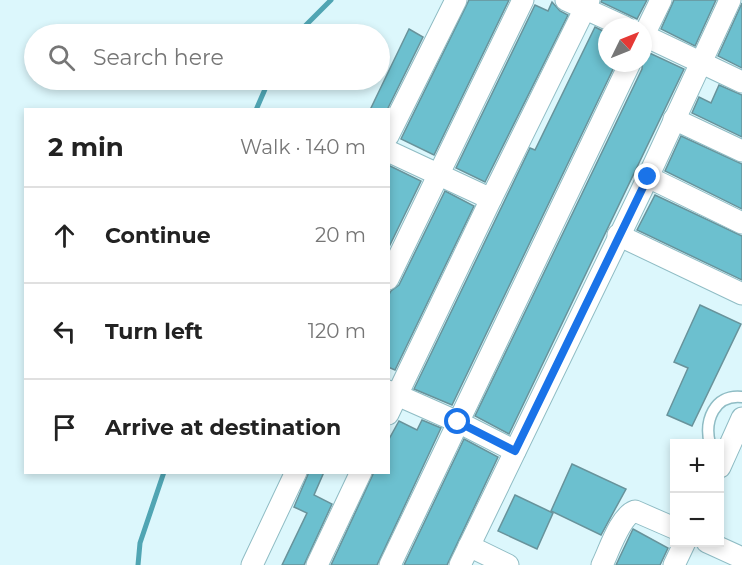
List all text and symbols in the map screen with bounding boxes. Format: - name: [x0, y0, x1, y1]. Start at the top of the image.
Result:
- north arrow: [598, 18, 652, 72]
- search box: [24, 24, 390, 90]
- icon: search: [45, 41, 78, 74]
- text: Search here: [93, 44, 224, 71]
- text: 2 min: [48, 131, 124, 163]
- text: Walk · 140 m: [240, 135, 366, 159]
- route end: [634, 163, 660, 189]
- icon: ahead: [48, 219, 81, 252]
- text: Continue: [105, 222, 211, 249]
- text: 20 m: [315, 223, 366, 247]
- icon: left: [48, 315, 81, 348]
- text: Turn left: [105, 318, 203, 345]
- text: 120 m: [308, 319, 366, 343]
- route start: [444, 408, 470, 434]
- icon: arrive: [48, 411, 81, 444]
- text: Arrive at destination: [105, 414, 341, 441]
- map controls: [670, 439, 724, 547]
- button: +: [670, 439, 724, 493]
- button: −: [670, 493, 724, 547]

